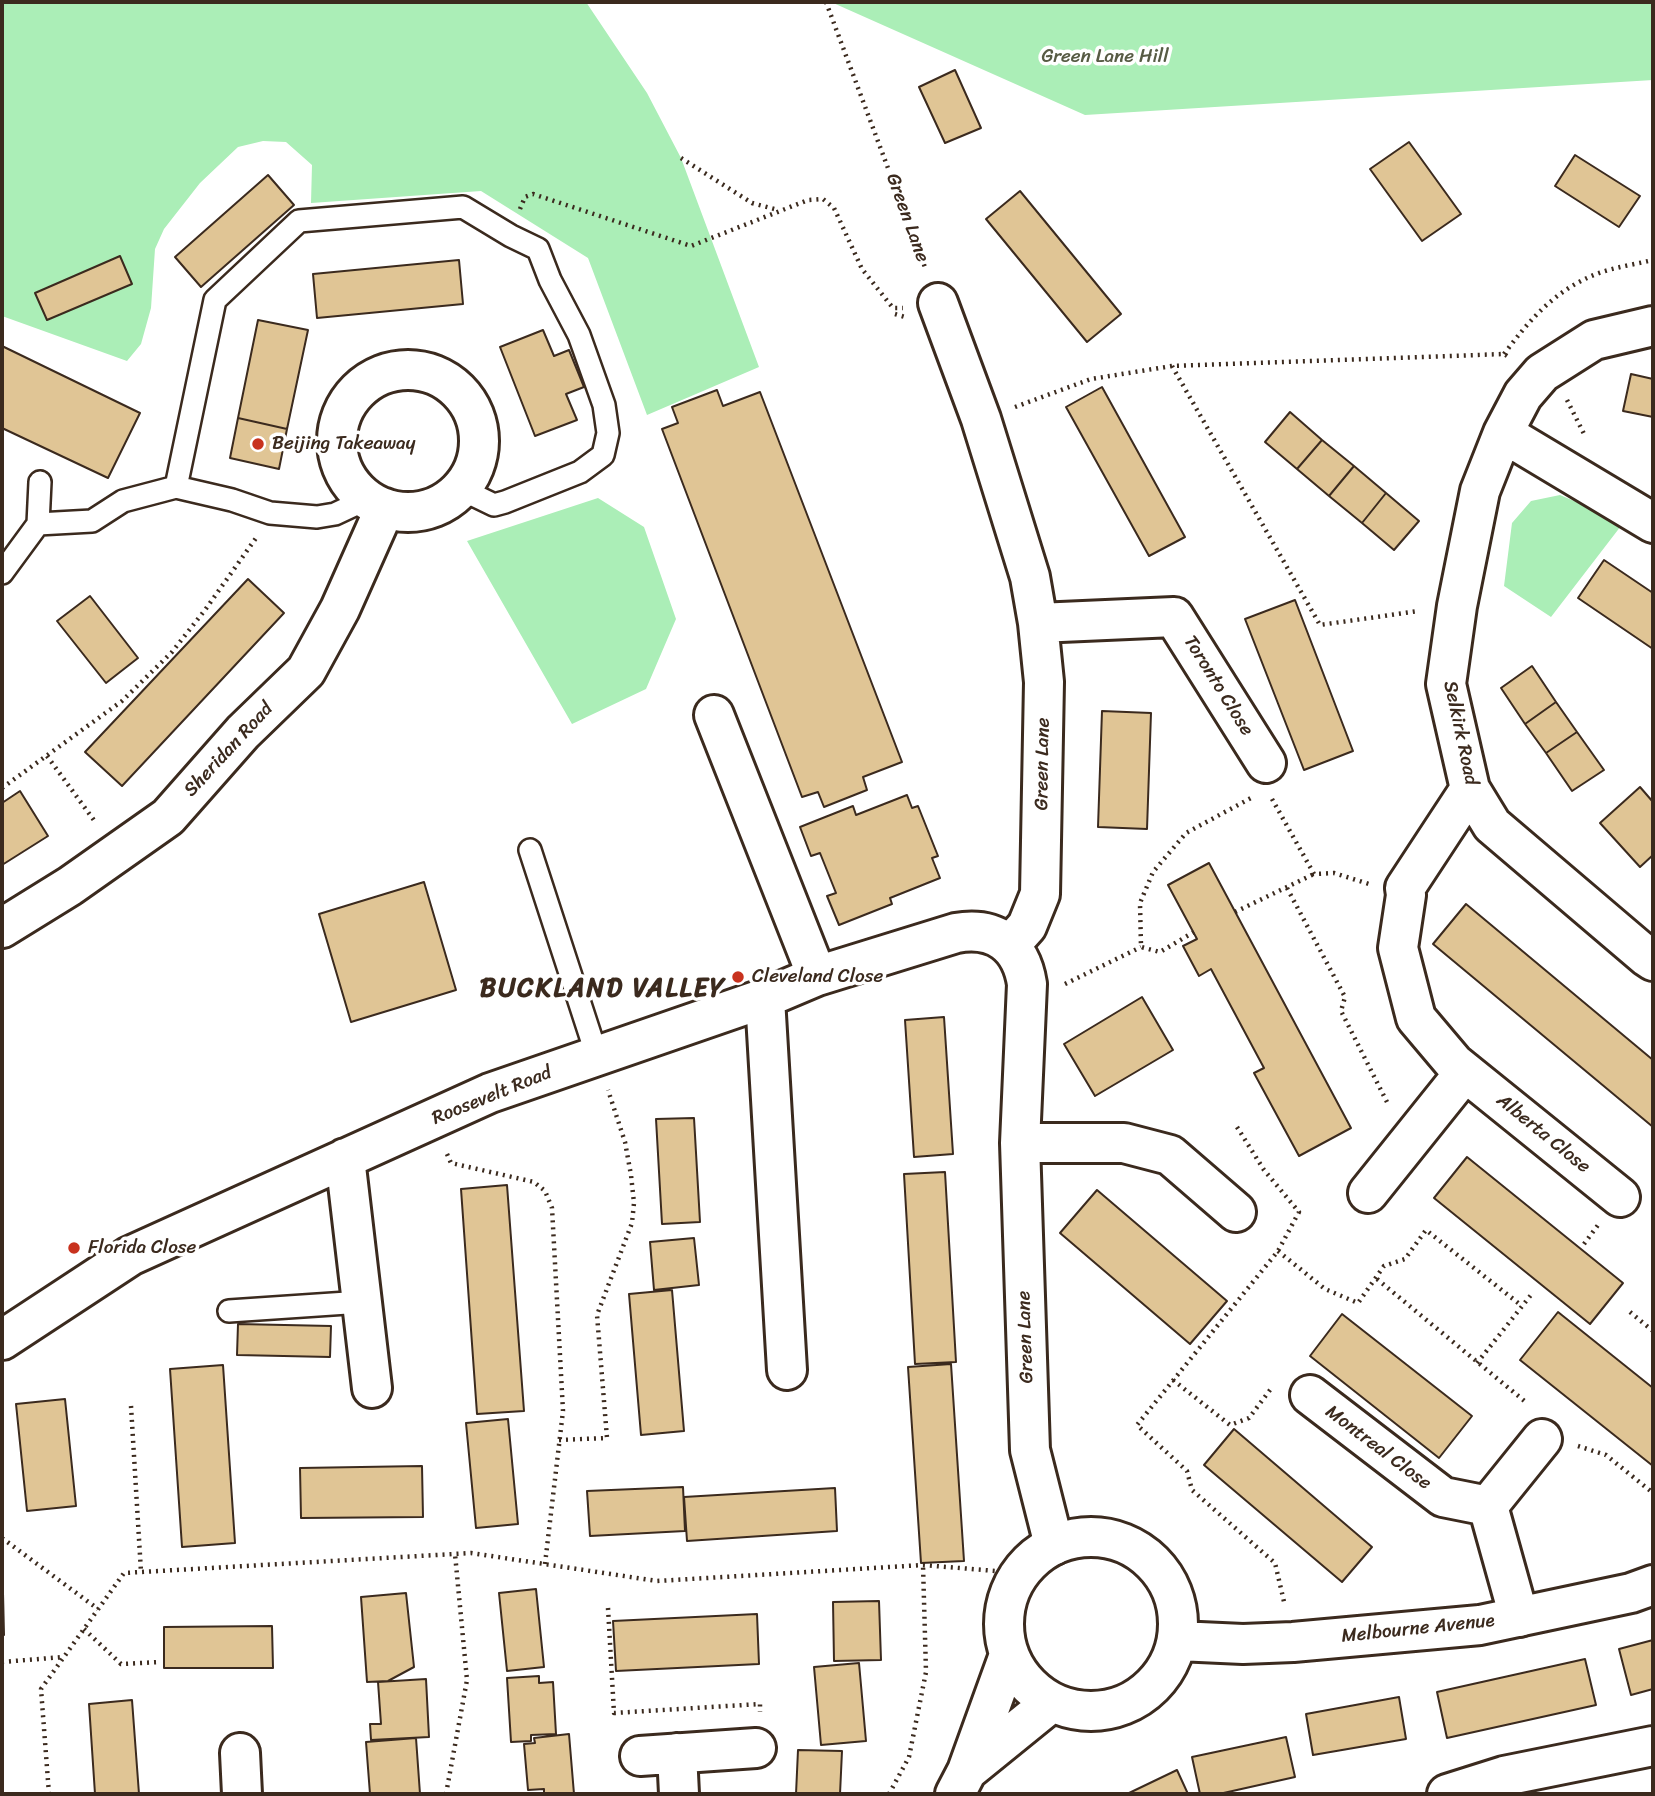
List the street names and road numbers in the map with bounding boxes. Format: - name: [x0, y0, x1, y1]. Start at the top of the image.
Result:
- street label: Green Lane: [880, 171, 934, 265]
- street label: Toronto Close: [1178, 632, 1258, 740]
- street label: Selkirk Road: [1438, 679, 1482, 787]
- street label: Sheridan Road: [180, 698, 278, 802]
- street label: Green Lane: [1031, 717, 1055, 811]
- street label: Roosevelt Road: [429, 1062, 555, 1130]
- street label: Alberta Close: [1492, 1089, 1594, 1179]
- street label: Green Lane: [1013, 1290, 1039, 1384]
- street label: Montreal Close: [1321, 1401, 1435, 1495]
- street label: Melbourne Avenue: [1340, 1610, 1496, 1648]

